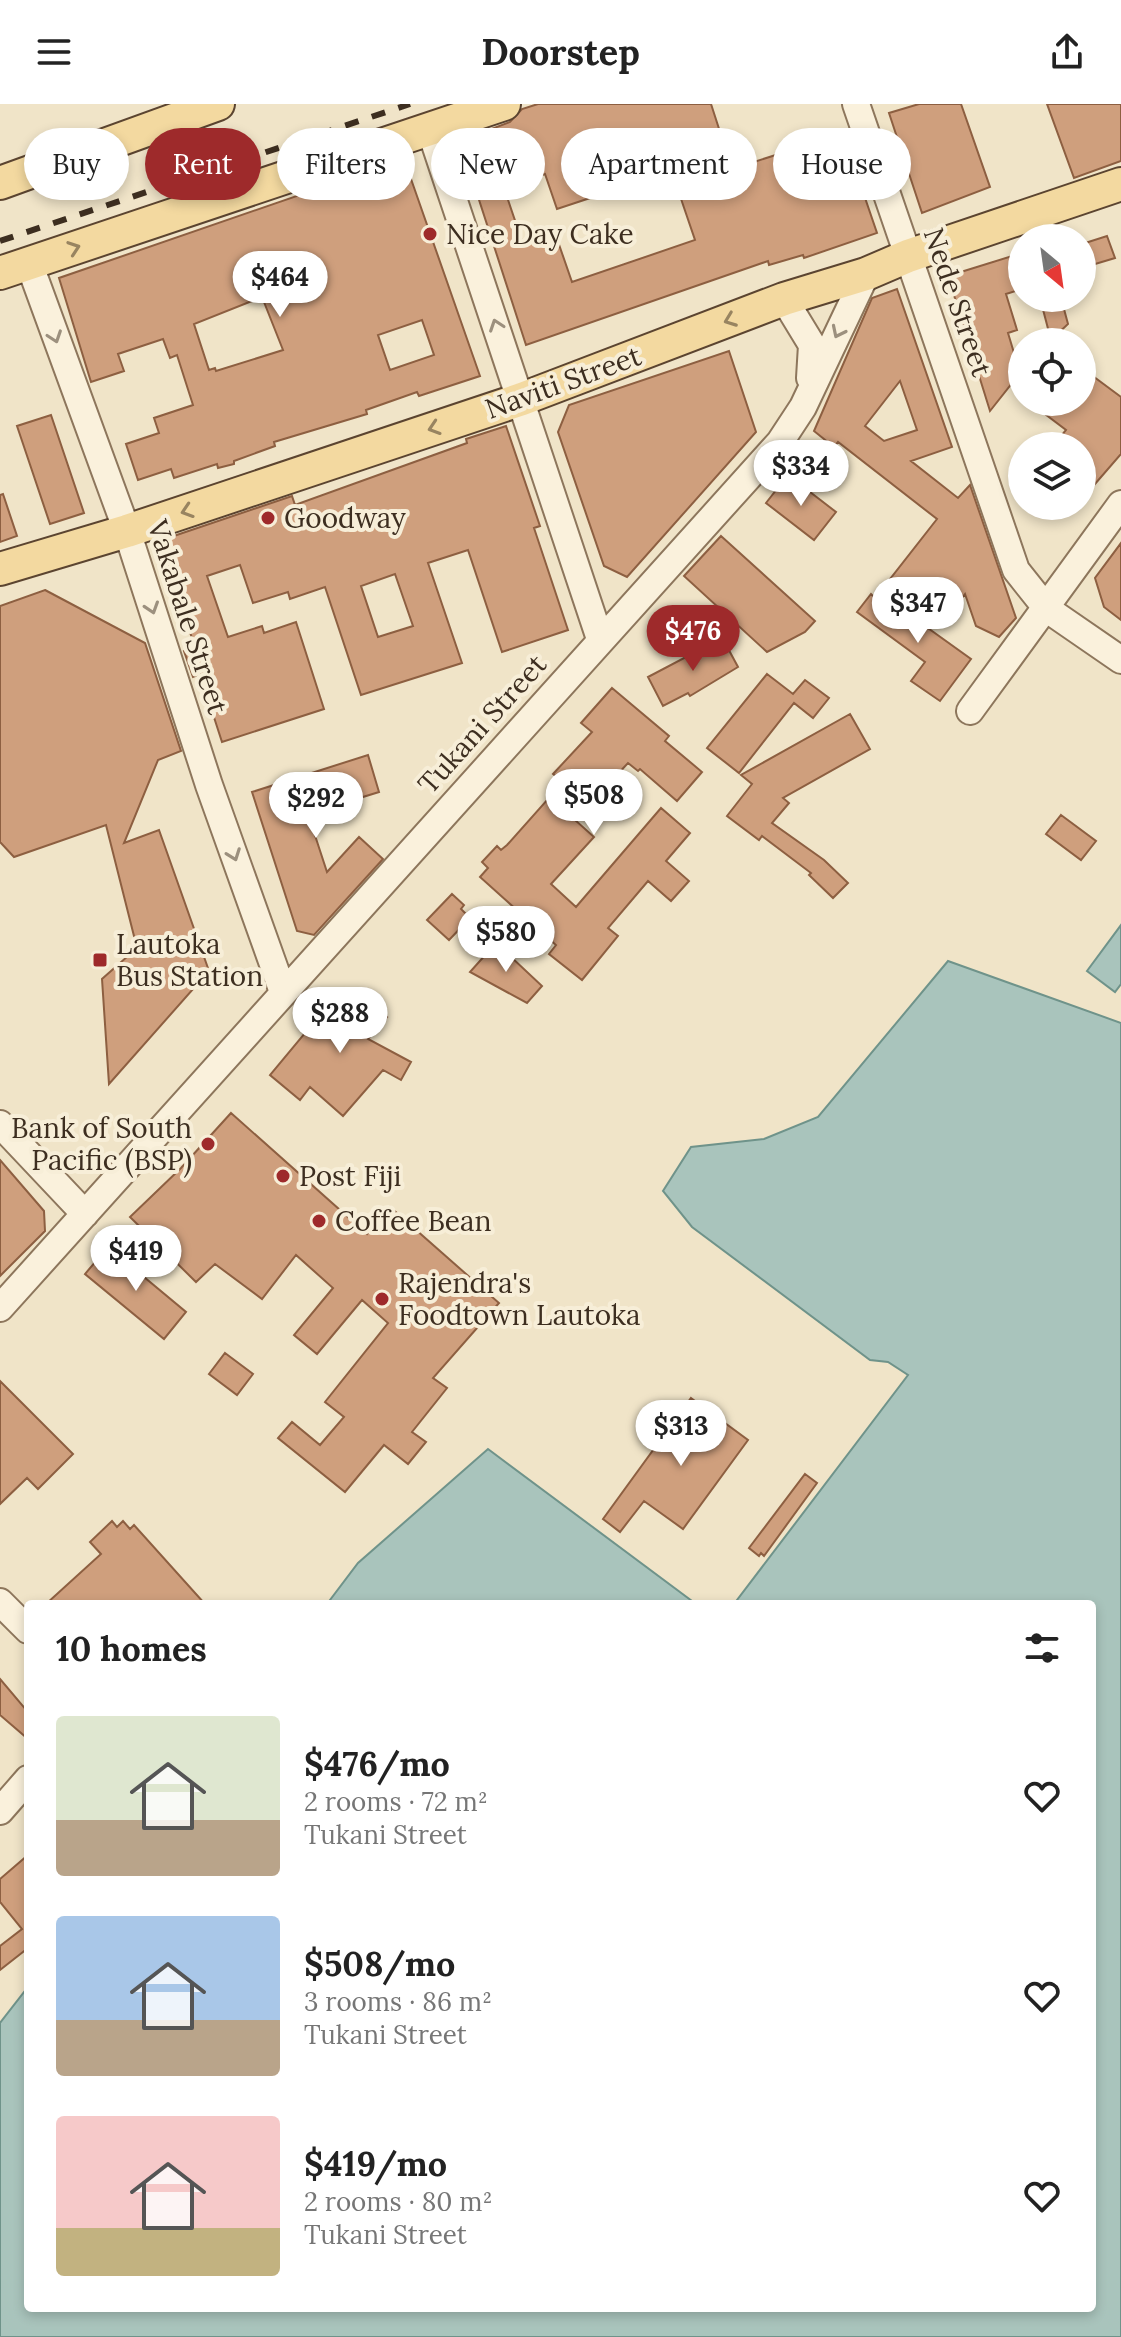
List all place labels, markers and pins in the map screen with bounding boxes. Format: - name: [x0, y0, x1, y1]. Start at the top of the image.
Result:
- place label: Nice Day Cake: [446, 216, 634, 252]
- marker: Nice Day Cake: [421, 225, 439, 243]
- pin: $464: [233, 251, 327, 319]
- pin: $334: [754, 440, 848, 508]
- place label: Goodway: [284, 500, 406, 536]
- marker: Goodway: [259, 509, 277, 527]
- pin: $347: [871, 577, 965, 645]
- pin: $476: [646, 605, 740, 673]
- pin: $508: [547, 769, 641, 837]
- pin: $292: [269, 772, 363, 840]
- pin: $580: [459, 906, 553, 974]
- place label: Lautoka Bus Station: [116, 926, 263, 994]
- marker: Lautoka Bus Station: [91, 951, 109, 969]
- pin: $288: [293, 987, 387, 1055]
- place label: Bank of South Pacific (BSP): [11, 1110, 192, 1178]
- marker: Bank of South Pacific (BSP): [199, 1135, 217, 1153]
- place label: Post Fiji: [299, 1158, 401, 1194]
- marker: Post Fiji: [274, 1167, 292, 1185]
- place label: Coffee Bean: [335, 1203, 491, 1239]
- marker: Coffee Bean: [310, 1212, 328, 1230]
- pin: $419: [89, 1225, 183, 1293]
- place label: Rajendra's Foodtown Lautoka: [398, 1265, 641, 1333]
- marker: Rajendra's Foodtown Lautoka: [373, 1290, 391, 1308]
- pin: $313: [634, 1400, 728, 1468]

